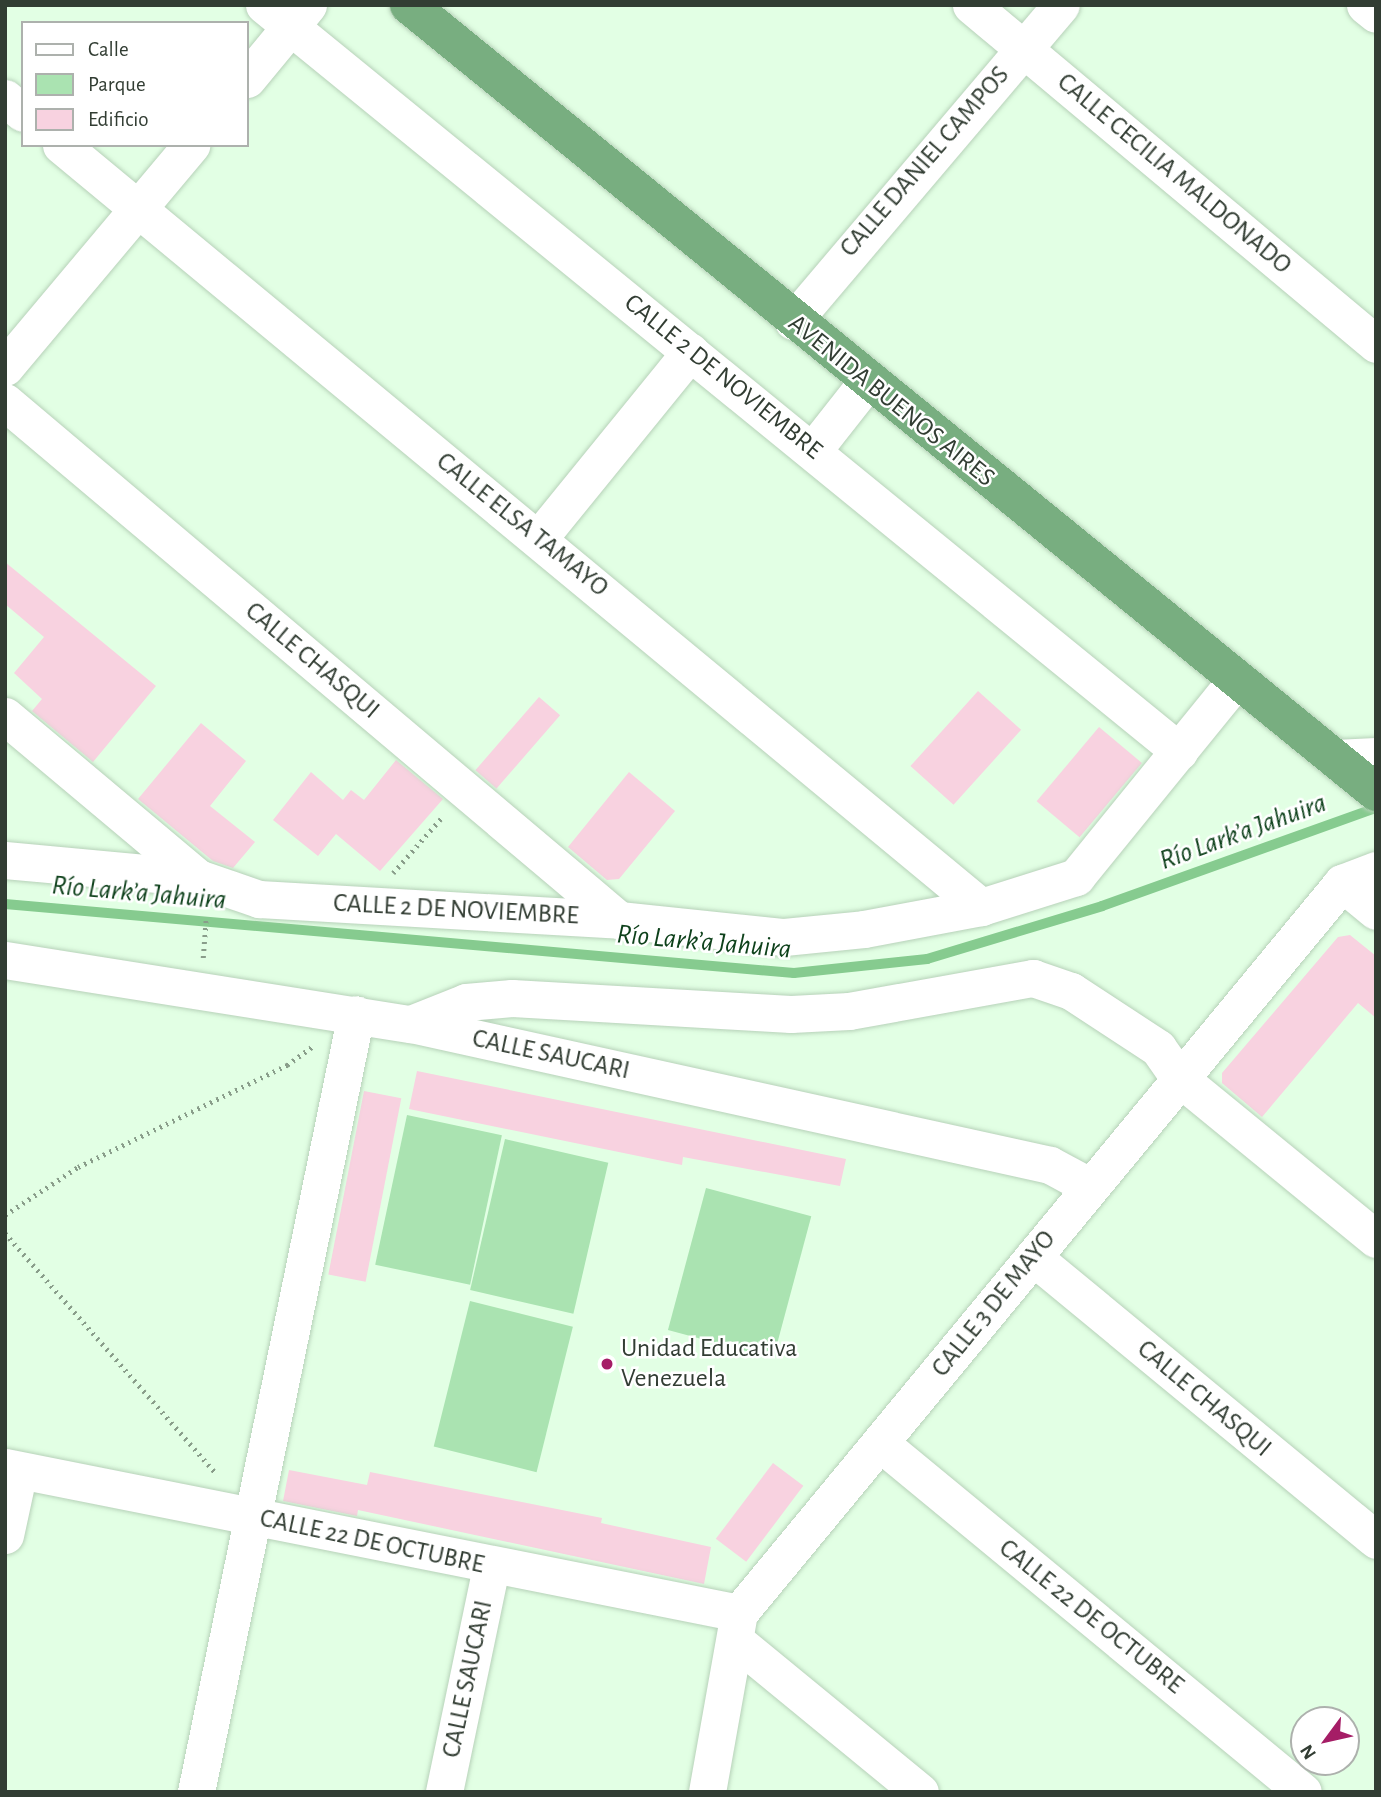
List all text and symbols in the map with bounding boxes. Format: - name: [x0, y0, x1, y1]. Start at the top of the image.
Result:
- legend: [21, 21, 248, 147]
- text: Calle: [88, 39, 129, 60]
- street label: CALLE DANIEL CAMPOS: [834, 60, 1016, 264]
- street label: CALLE CECILIA MALDONADO: [1051, 67, 1297, 281]
- text: Parque: [88, 74, 146, 95]
- text: Edificio: [88, 109, 149, 130]
- street label: CALLE 2 DE NOVIEMBRE: [618, 288, 828, 466]
- street label: AVENIDA BUENOS AIRES: [782, 308, 1000, 494]
- street label: CALLE ELSA TAMAYO: [430, 446, 614, 604]
- street label: CALLE CHASQUI: [239, 596, 385, 726]
- water label: Río Lark’a Jahuira: [1155, 786, 1331, 878]
- water label: Río Lark’a Jahuira: [50, 869, 228, 917]
- street label: CALLE 2 DE NOVIEMBRE: [332, 888, 580, 932]
- water label: Río Lark’a Jahuira: [615, 918, 793, 966]
- street label: CALLE SAUCARI: [469, 1023, 633, 1087]
- street label: CALLE 3 DE MAYO: [925, 1225, 1063, 1383]
- place label: Unidad Educativa Venezuela: [621, 1333, 797, 1394]
- street label: CALLE CHASQUI: [1131, 1334, 1277, 1464]
- marker: Unidad Educativa Venezuela: [599, 1356, 615, 1372]
- street label: CALLE 22 DE OCTUBRE: [257, 1503, 487, 1581]
- street label: CALLE 22 DE OCTUBRE: [992, 1533, 1190, 1701]
- street label: CALLE SAUCARI: [436, 1597, 500, 1761]
- north arrow: [1290, 1706, 1360, 1776]
- text: N: [1297, 1741, 1320, 1762]

